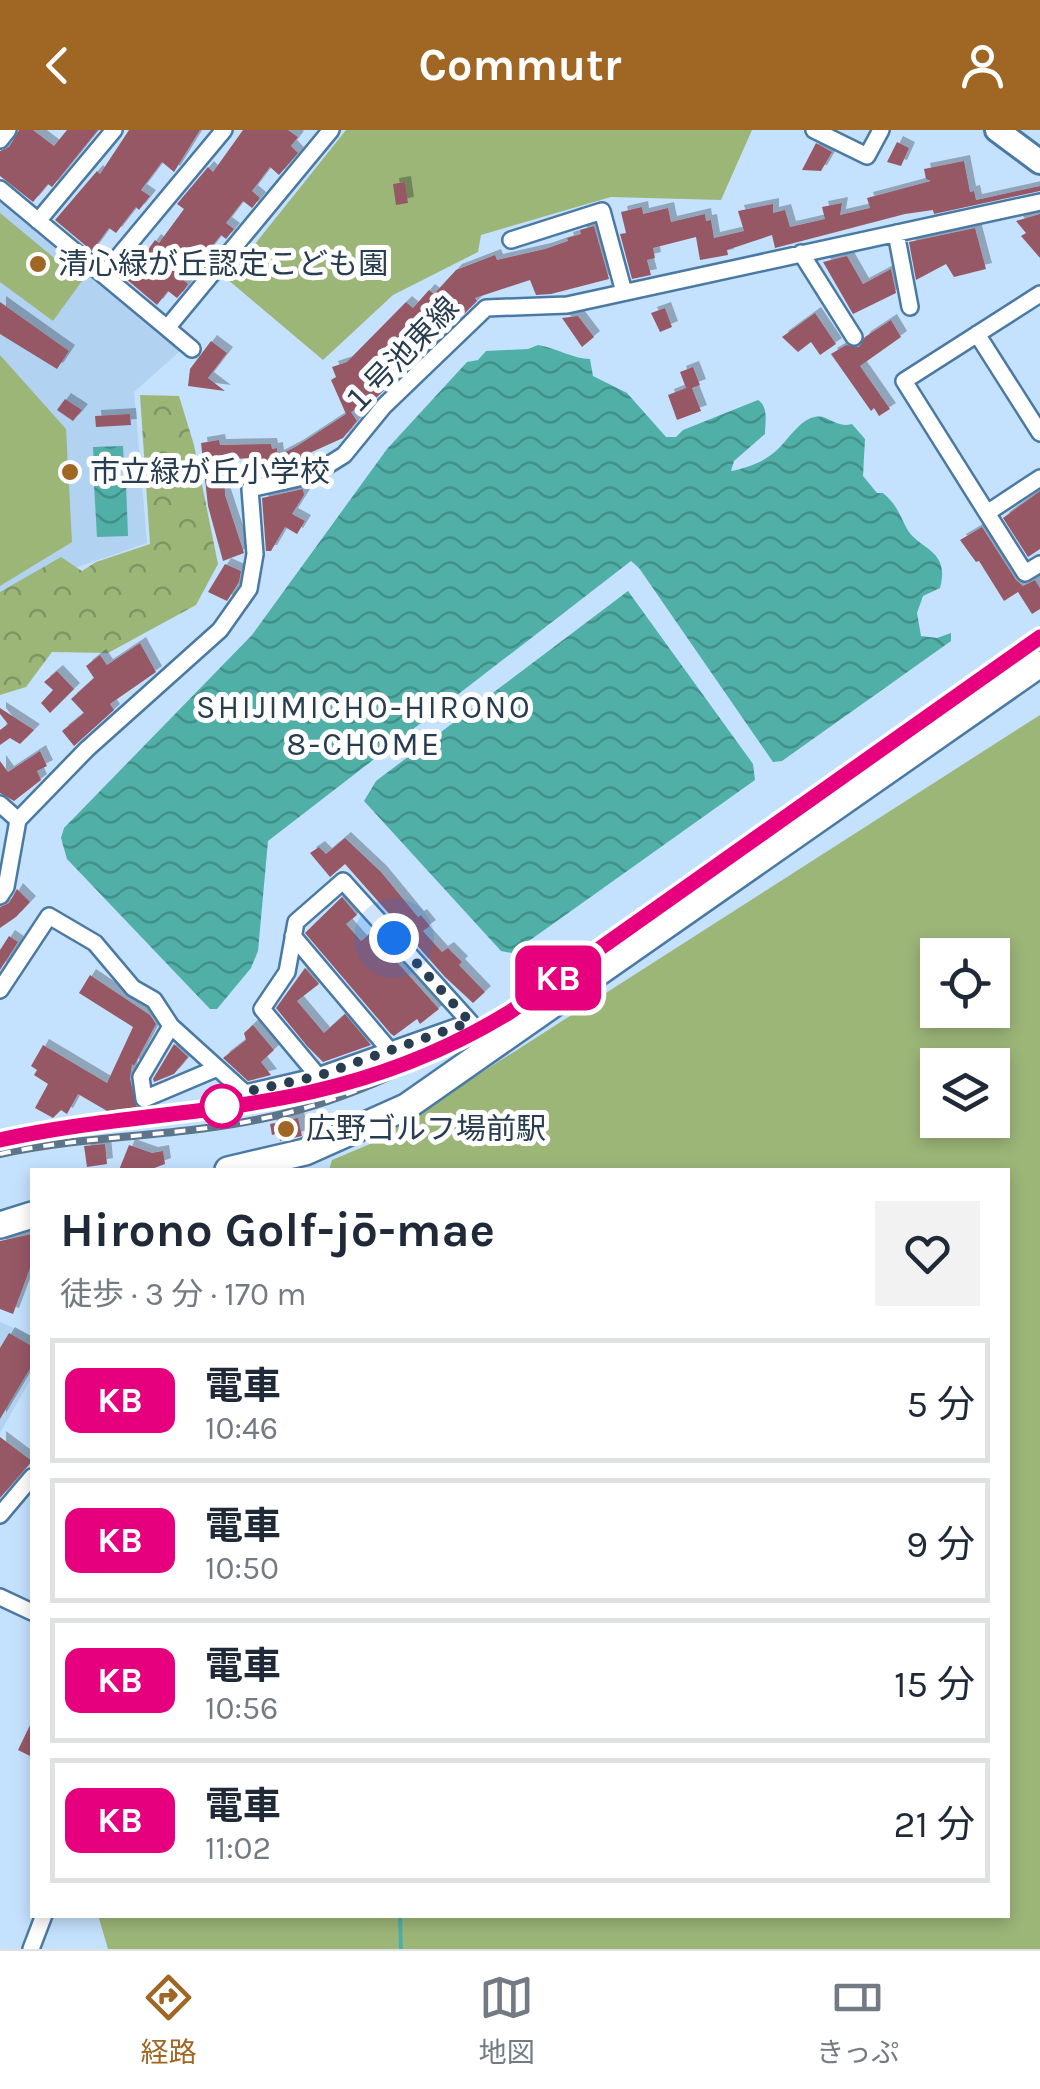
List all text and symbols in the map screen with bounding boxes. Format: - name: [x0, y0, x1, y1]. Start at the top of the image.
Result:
- icon: back: [30, 38, 85, 93]
- icon: person: [955, 38, 1010, 93]
- text: Commutr: [418, 39, 622, 91]
- place label: 清心緑が丘認定こども園: [58, 246, 388, 282]
- marker: 清心緑が丘認定こども園: [27, 253, 49, 275]
- street label: １号池東線: [336, 290, 466, 422]
- place label: 市立緑が丘小学校: [90, 454, 330, 490]
- marker: 市立緑が丘小学校: [59, 461, 81, 483]
- district label: SHIJIMICHO-HIRONO 8-CHOME: [196, 689, 532, 763]
- your location: [369, 913, 419, 963]
- map controls: [920, 938, 1010, 1138]
- button: locate: [920, 938, 1010, 1028]
- line badge: KB: [513, 946, 603, 1010]
- text: KB: [535, 958, 581, 999]
- button: layers: [920, 1048, 1010, 1138]
- unlabelled marker: [201, 1085, 243, 1127]
- place label: 広野ゴルフ場前駅: [306, 1111, 546, 1147]
- marker: 広野ゴルフ場前駅: [275, 1118, 297, 1140]
- button: heart: [875, 1201, 980, 1306]
- text: Hirono Golf-jō-mae: [60, 1202, 495, 1258]
- text: 徒歩 · 3 分 · 170 m: [60, 1276, 306, 1313]
- text: 電車: [205, 1364, 281, 1409]
- text: KB: [97, 1380, 143, 1421]
- text: 5 分: [907, 1382, 975, 1427]
- text: 10:46: [205, 1410, 278, 1447]
- text: 電車: [205, 1504, 281, 1549]
- text: KB: [97, 1520, 143, 1561]
- text: 9 分: [906, 1522, 975, 1567]
- text: 10:50: [205, 1550, 279, 1587]
- text: 電車: [205, 1644, 281, 1689]
- text: KB: [97, 1660, 143, 1701]
- text: 15 分: [894, 1662, 975, 1707]
- text: 10:56: [205, 1690, 278, 1727]
- text: 電車: [205, 1784, 281, 1829]
- text: KB: [97, 1800, 143, 1841]
- text: 21 分: [893, 1802, 975, 1847]
- text: 11:02: [205, 1830, 271, 1867]
- tab: 経路: [141, 1970, 197, 2070]
- tab: 地図: [479, 1970, 535, 2070]
- tab: きっぷ: [816, 1970, 899, 2070]

